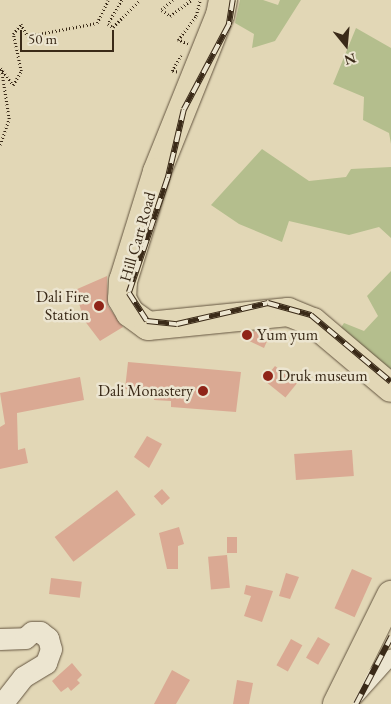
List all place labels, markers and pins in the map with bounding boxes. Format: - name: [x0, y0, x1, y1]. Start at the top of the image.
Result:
- place label: Dali Fire Station: [36, 287, 89, 325]
- marker: Dali Fire Station: [93, 300, 105, 312]
- place label: Yum yum: [257, 325, 318, 345]
- marker: Yum yum: [241, 329, 253, 341]
- place label: Druk museum: [278, 366, 368, 386]
- marker: Druk museum: [262, 370, 274, 382]
- place label: Dali Monastery: [98, 381, 193, 401]
- marker: Dali Monastery: [197, 385, 209, 397]

